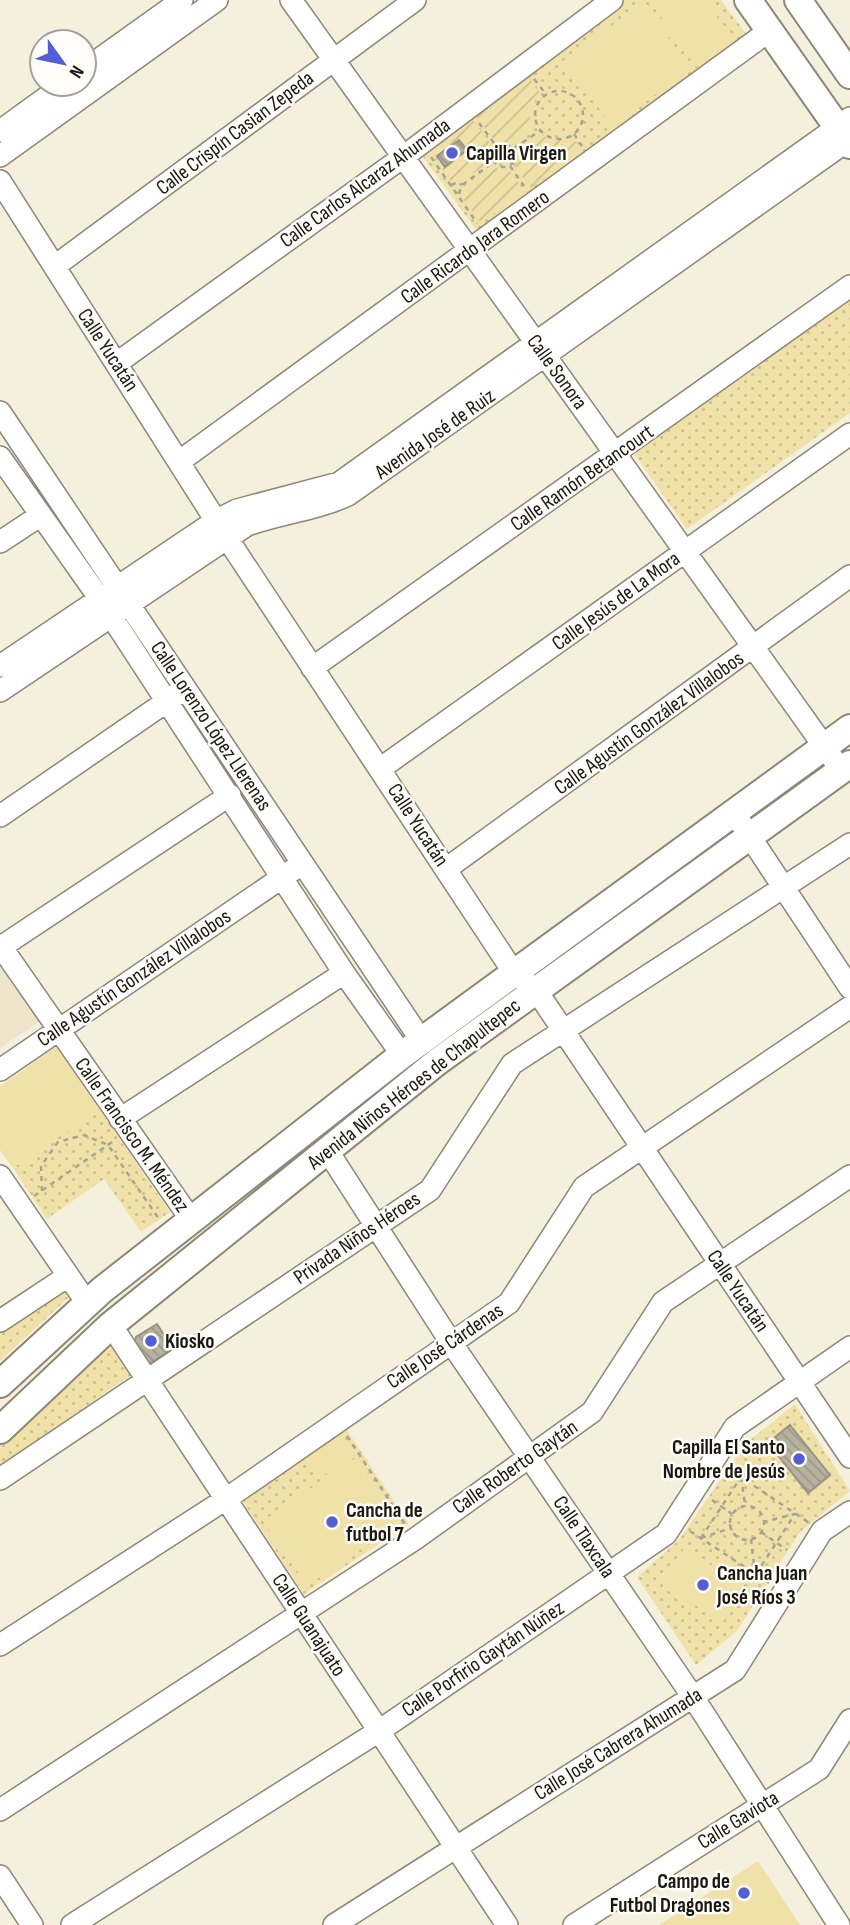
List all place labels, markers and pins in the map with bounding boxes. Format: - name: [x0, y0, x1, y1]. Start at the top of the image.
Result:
- place label: Capilla Virgen: [466, 141, 567, 166]
- marker: Capilla Virgen: [444, 145, 460, 161]
- place label: Kiosko: [165, 1329, 214, 1354]
- marker: Kiosko: [143, 1333, 159, 1349]
- place label: Capilla El Santo Nombre de Jesús: [663, 1435, 785, 1484]
- marker: Capilla El Santo Nombre de Jesús: [791, 1451, 807, 1467]
- place label: Cancha de futbol 7: [346, 1498, 423, 1547]
- marker: Cancha de futbol 7: [324, 1514, 340, 1530]
- place label: Cancha Juan José Ríos 3: [716, 1561, 807, 1610]
- marker: Cancha Juan José Ríos 3: [695, 1577, 711, 1593]
- place label: Campo de Futbol Dragones: [610, 1869, 730, 1918]
- marker: Campo de Futbol Dragones: [736, 1885, 752, 1901]

